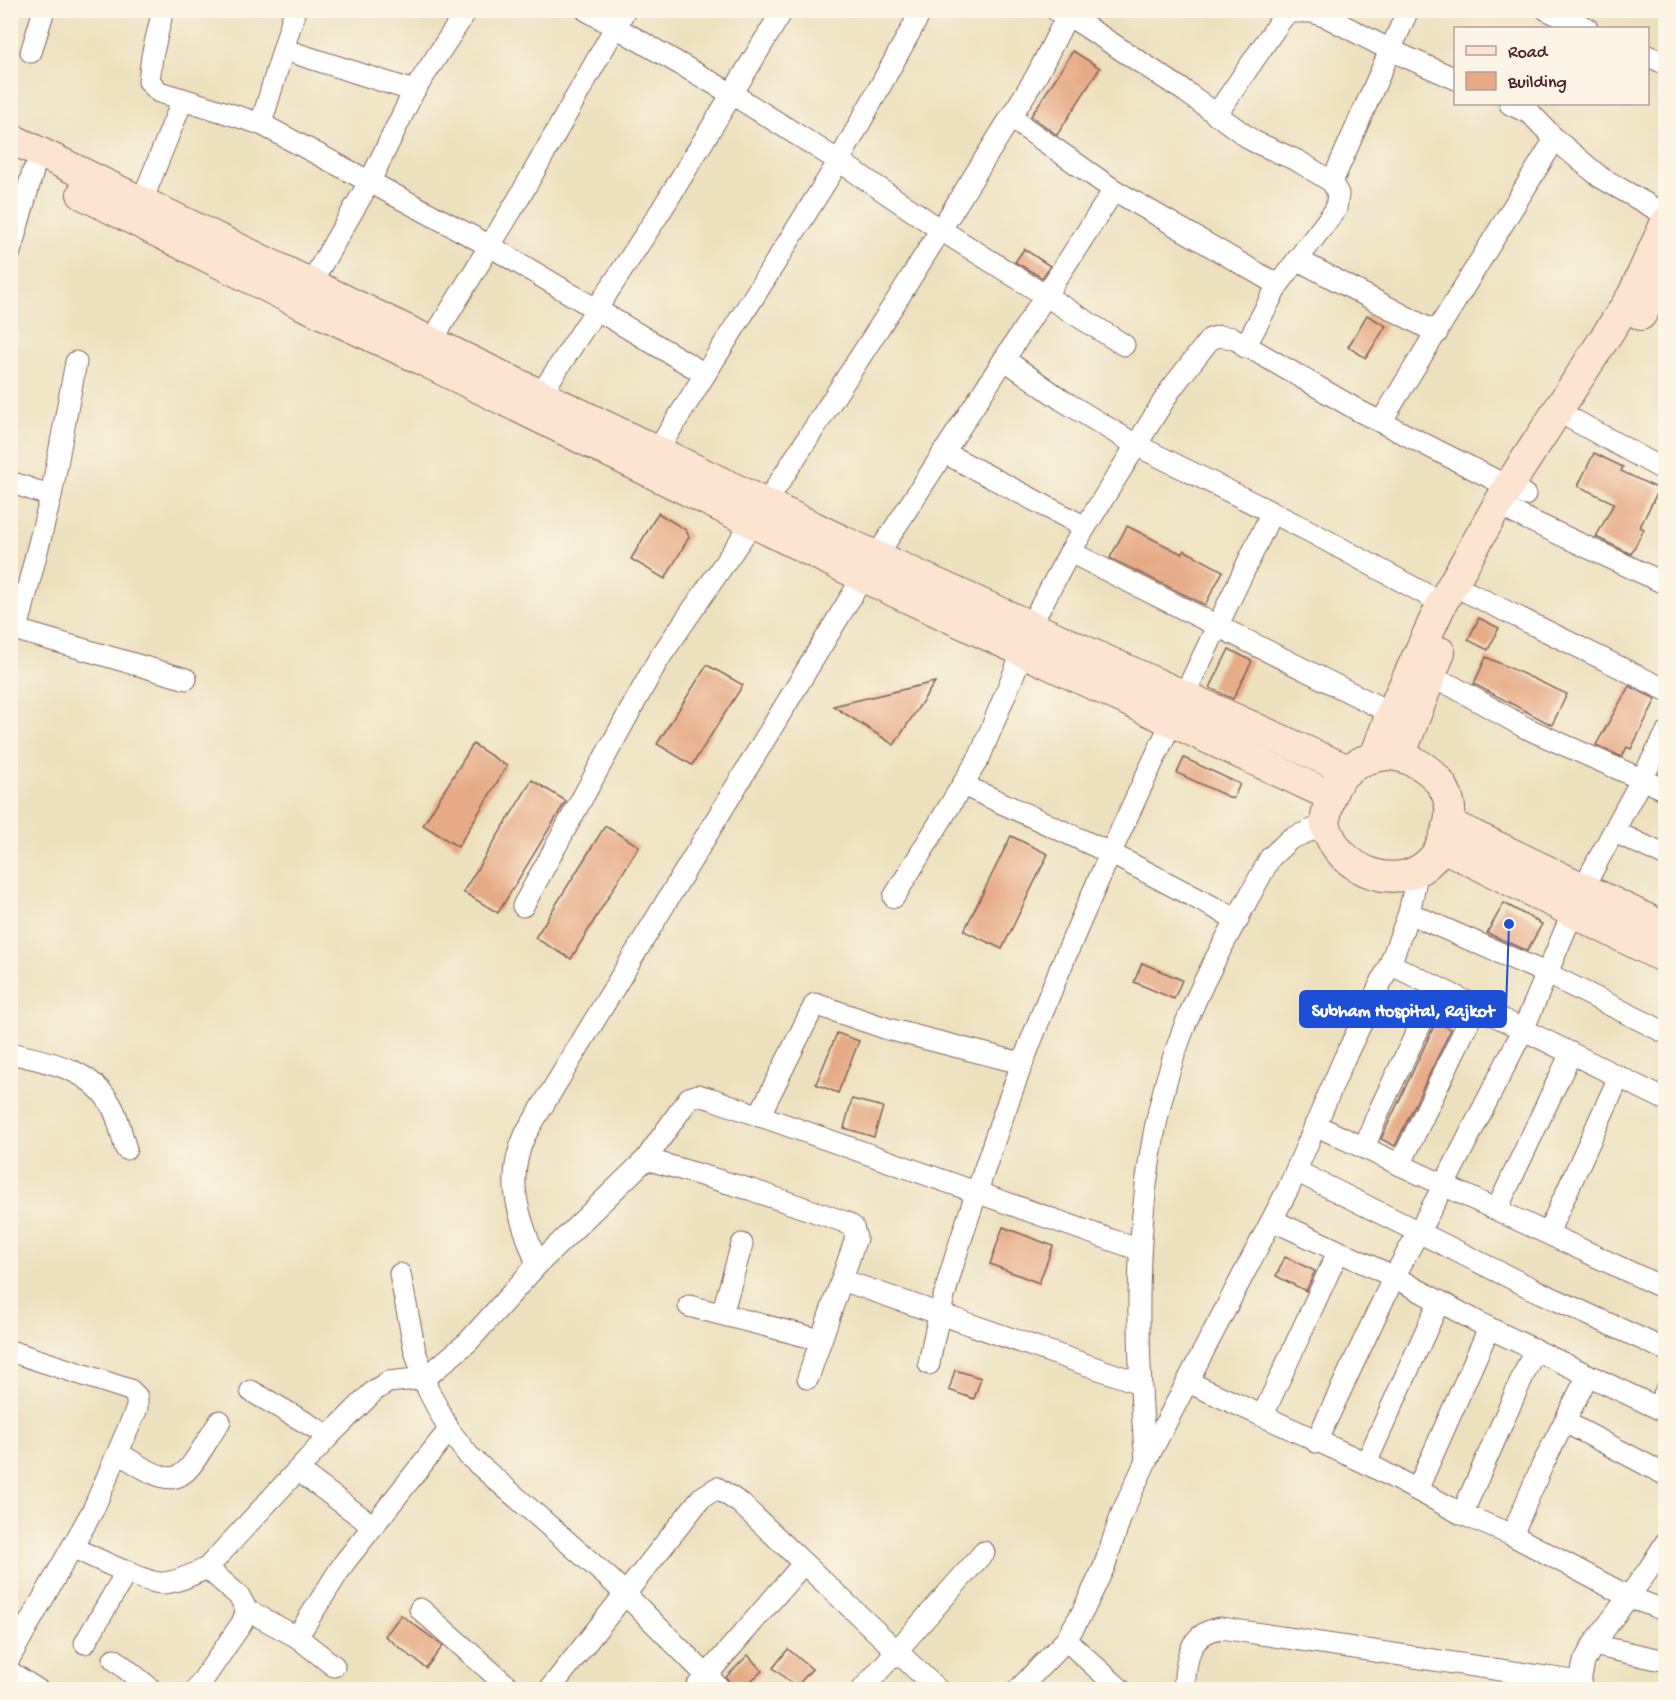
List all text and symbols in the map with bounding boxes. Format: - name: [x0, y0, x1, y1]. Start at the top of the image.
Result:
- legend: [1454, 27, 1649, 105]
- text: Road: [1508, 43, 1549, 64]
- text: Building: [1507, 73, 1567, 94]
- callout: Subham Hospital, Rajkot: [1300, 991, 1506, 1027]
- text: Subham Hospital, Rajkot: [1312, 1002, 1496, 1023]

